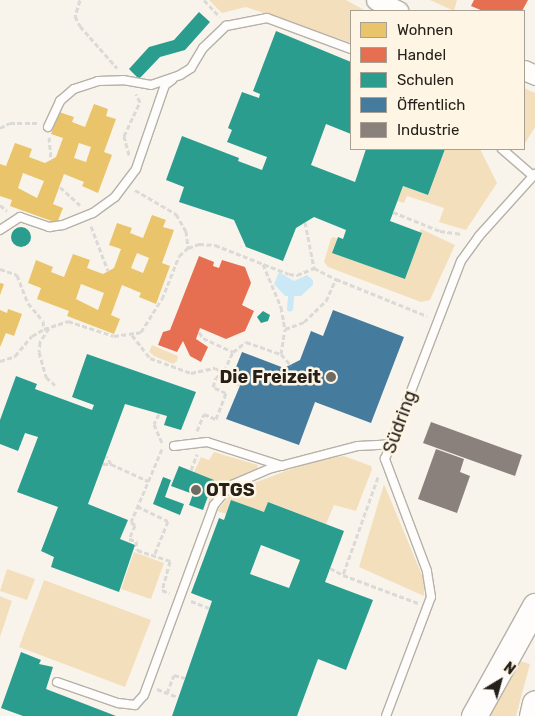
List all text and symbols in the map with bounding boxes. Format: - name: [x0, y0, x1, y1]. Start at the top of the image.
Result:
- legend: [350, 10, 525, 150]
- text: Wohnen: [397, 21, 453, 39]
- text: Handel: [397, 46, 446, 64]
- text: Schulen: [397, 71, 454, 89]
- text: Öffentlich: [397, 96, 465, 114]
- text: Industrie: [397, 121, 459, 139]
- place label: Die Freizeit: [219, 366, 321, 388]
- marker: Die Freizeit: [325, 371, 337, 383]
- street label: Südring: [379, 387, 421, 457]
- place label: OTGS: [206, 479, 255, 501]
- marker: OTGS: [190, 484, 202, 496]
- north arrow: [475, 656, 525, 706]
- text: N: [500, 659, 518, 678]

